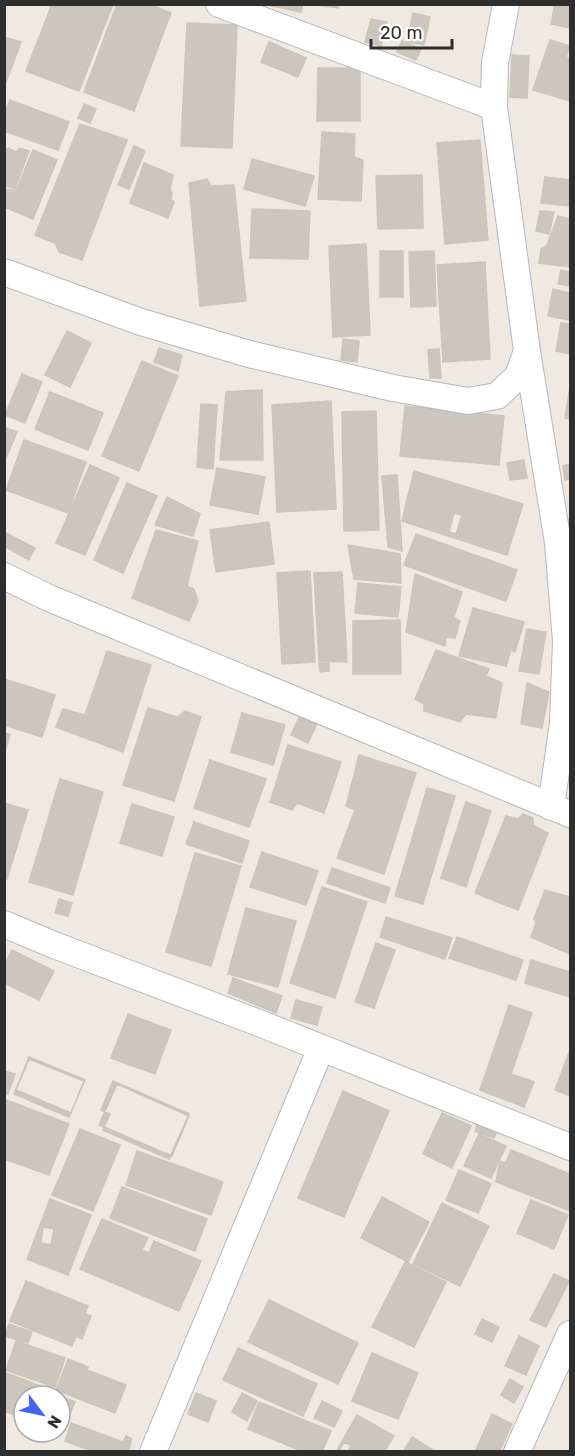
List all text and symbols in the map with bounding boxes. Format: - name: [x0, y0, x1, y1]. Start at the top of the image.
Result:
- scale bar: [371, 12, 452, 50]
- text: 20 m: [380, 22, 422, 44]
- north arrow: [12, 1384, 72, 1444]
- text: N: [43, 1412, 65, 1432]

